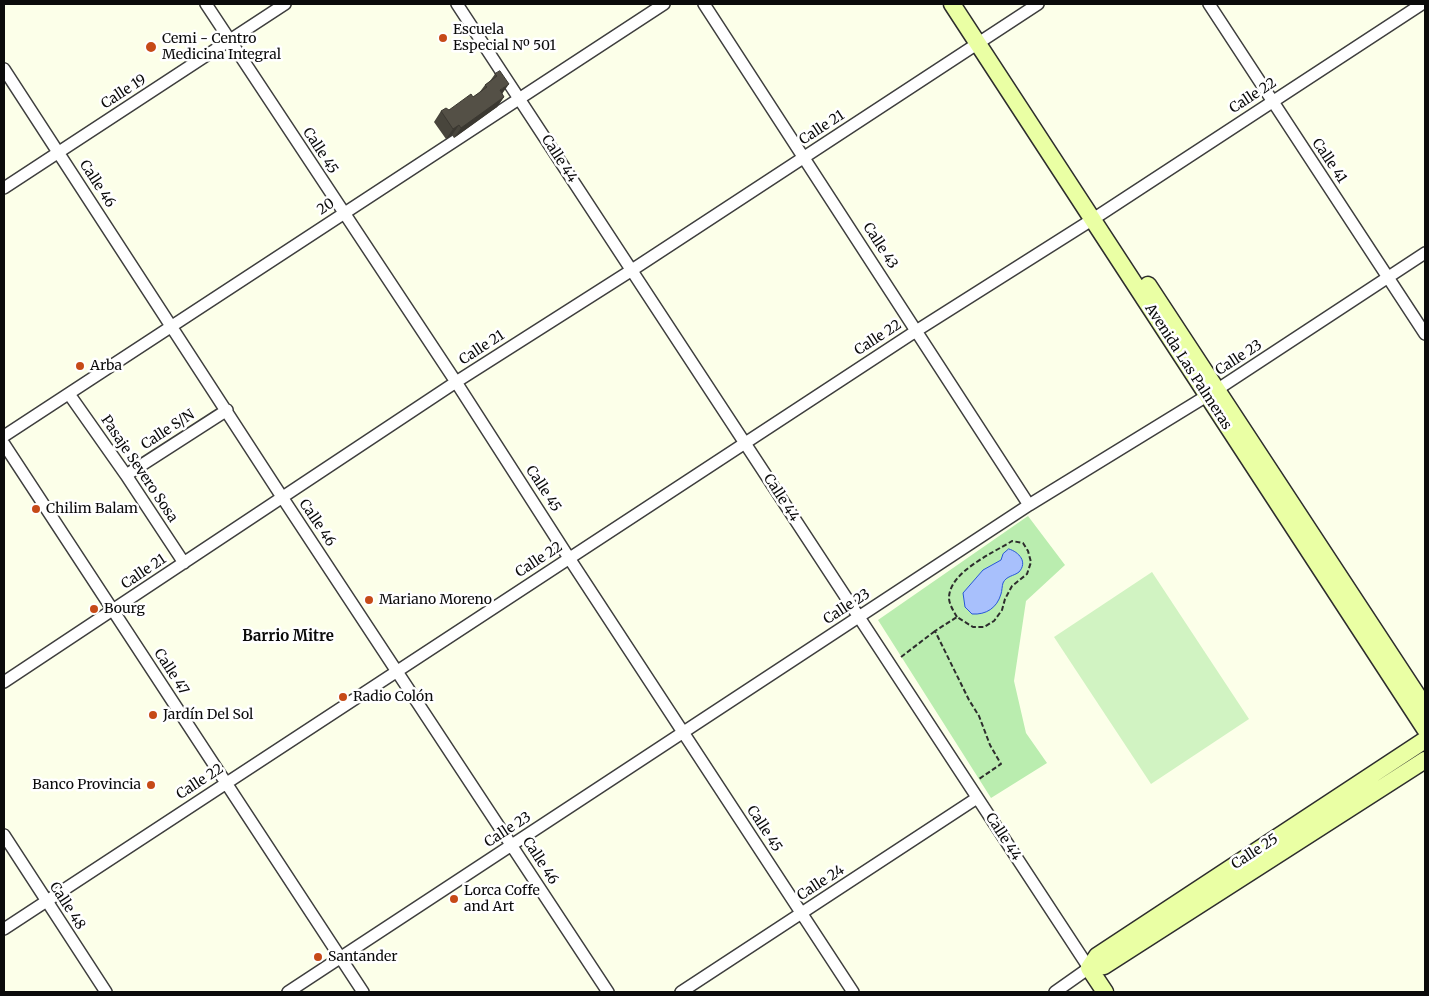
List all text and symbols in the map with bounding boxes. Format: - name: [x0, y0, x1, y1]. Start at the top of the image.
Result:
- place label: Escuela Especial Nº 501: [453, 22, 556, 54]
- place label: Cemi - Centro Medicina Integral: [162, 31, 281, 64]
- marker: Escuela Especial Nº 501: [437, 32, 449, 44]
- marker: Cemi - Centro Medicina Integral: [144, 40, 158, 54]
- street label: Calle 19: [98, 71, 150, 113]
- street label: Calle 22: [1226, 75, 1280, 117]
- street label: Calle 21: [796, 107, 848, 149]
- street label: Calle 45: [299, 125, 341, 177]
- street label: Calle 44: [537, 132, 581, 186]
- street label: Calle 41: [1308, 136, 1350, 186]
- street label: Calle 46: [75, 157, 119, 211]
- street label: 20: [314, 195, 338, 219]
- street label: Calle 43: [859, 220, 901, 272]
- street label: Avenida Las Palmeras: [1141, 301, 1235, 433]
- street label: Calle 22: [851, 317, 905, 359]
- street label: Calle 21: [456, 327, 508, 369]
- street label: Calle 23: [1213, 337, 1265, 379]
- place label: Arba: [90, 358, 122, 374]
- marker: Arba: [74, 360, 86, 372]
- street label: Calle S/N: [138, 407, 198, 453]
- street label: Pasaje Severo Sosa: [97, 412, 181, 526]
- street label: Calle 45: [522, 463, 564, 515]
- street label: Calle 44: [759, 471, 803, 525]
- street label: Calle 46: [295, 496, 339, 550]
- place label: Chilim Balam: [46, 501, 138, 517]
- marker: Chilim Balam: [30, 503, 42, 515]
- street label: Calle 22: [512, 539, 566, 581]
- street label: Calle 21: [118, 551, 170, 593]
- street label: Calle 23: [821, 586, 873, 628]
- place label: Mariano Moreno: [379, 592, 492, 608]
- marker: Mariano Moreno: [363, 594, 375, 606]
- place label: Bourg: [104, 601, 145, 617]
- marker: Bourg: [88, 603, 100, 615]
- district label: Barrio Mitre: [242, 628, 334, 646]
- street label: Calle 47: [150, 646, 192, 698]
- place label: Radio Colón: [353, 689, 434, 705]
- marker: Radio Colón: [337, 691, 349, 703]
- place label: Jardín Del Sol: [163, 707, 253, 723]
- marker: Jardín Del Sol: [147, 709, 159, 721]
- street label: Calle 22: [173, 761, 227, 803]
- place label: Banco Provincia: [32, 777, 141, 793]
- marker: Banco Provincia: [145, 779, 157, 791]
- street label: Calle 45: [743, 803, 785, 855]
- street label: Calle 23: [482, 809, 534, 851]
- street label: Calle 44: [981, 810, 1025, 864]
- street label: Calle 25: [1229, 831, 1281, 873]
- street label: Calle 46: [518, 834, 562, 888]
- street label: Calle 24: [794, 862, 848, 904]
- street label: Calle 48: [46, 879, 88, 933]
- place label: Lorca Coffe and Art: [464, 883, 540, 916]
- marker: Lorca Coffe and Art: [448, 893, 460, 905]
- place label: Santander: [328, 949, 398, 965]
- marker: Santander: [312, 951, 324, 963]

